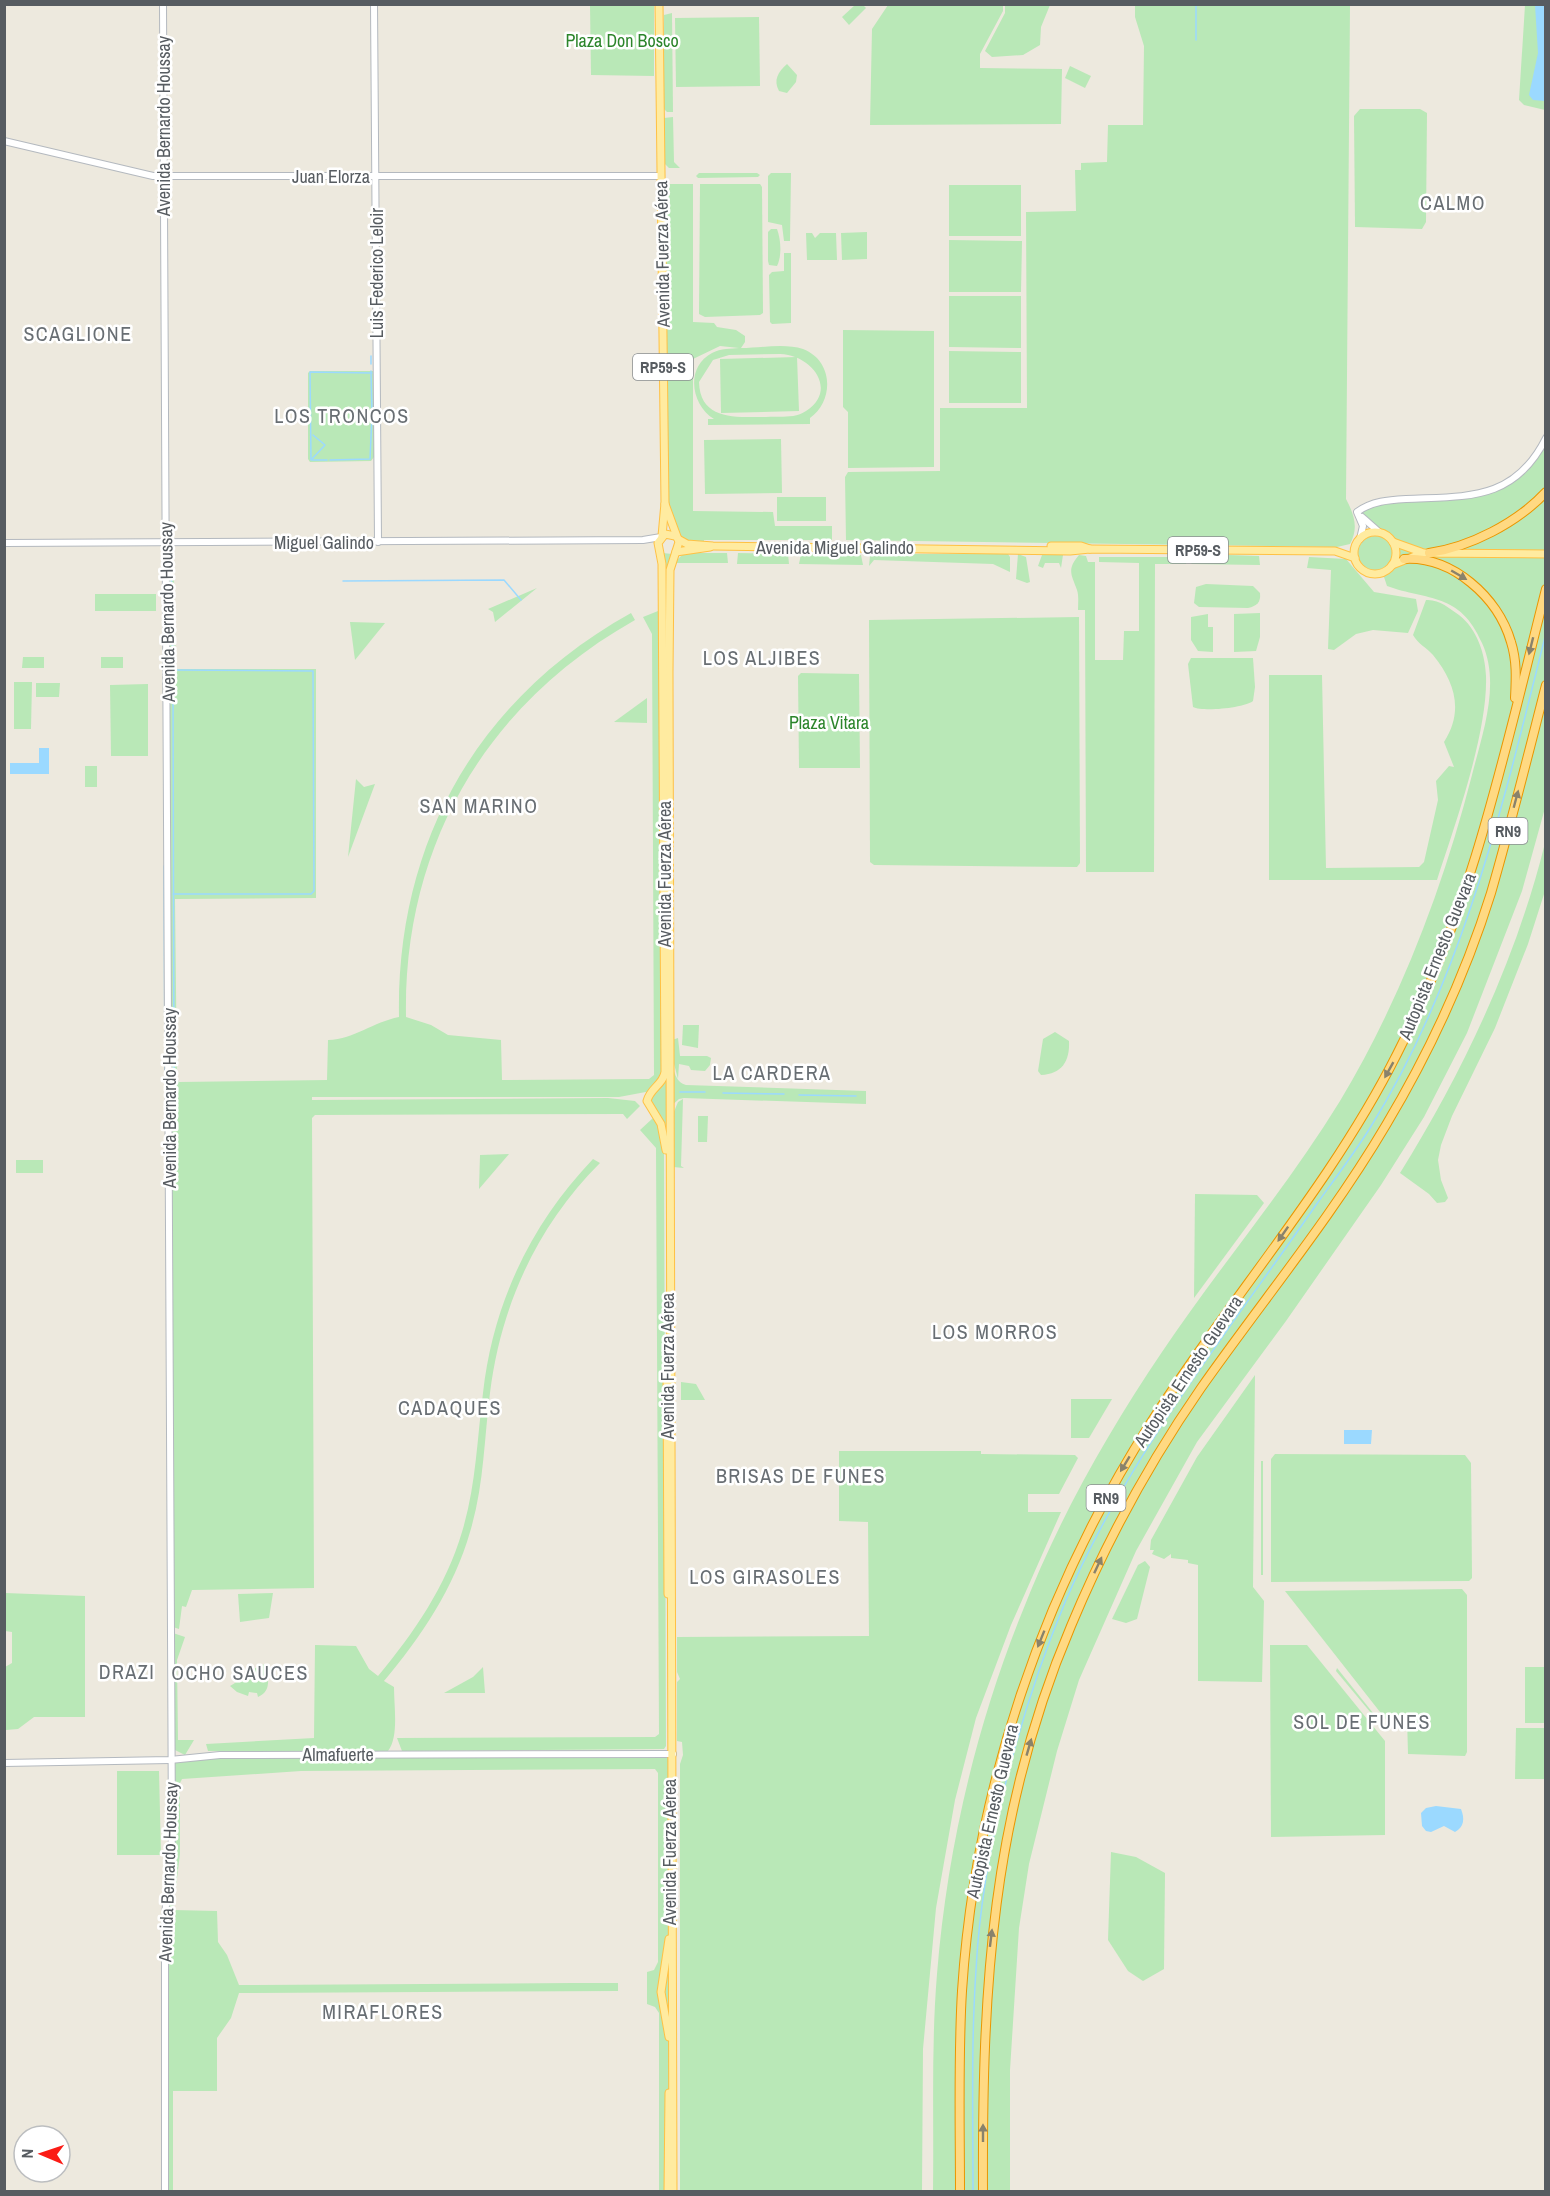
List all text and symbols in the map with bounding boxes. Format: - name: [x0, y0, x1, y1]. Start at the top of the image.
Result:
- park label: Plaza Don Bosco: [565, 28, 679, 53]
- street label: Avenida Bernardo Houssay: [151, 35, 176, 217]
- street label: Juan Elorza: [292, 164, 370, 189]
- street label: Avenida Fuerza Aérea: [648, 180, 676, 329]
- district label: CALMO: [1420, 189, 1486, 216]
- street label: Luis Federico Leloir: [364, 208, 389, 338]
- district label: SCAGLIONE: [23, 320, 133, 347]
- road number: RP59-S: [633, 354, 693, 380]
- district label: LOS TRONCOS: [274, 402, 410, 429]
- street label: Avenida Bernardo Houssay: [153, 521, 181, 703]
- street label: Miguel Galindo: [274, 530, 374, 555]
- street label: Avenida Miguel Galindo: [755, 535, 914, 560]
- road number: RP59-S: [1168, 537, 1228, 563]
- one-way arrow: [1450, 570, 1467, 580]
- one-way arrow: [1526, 637, 1536, 655]
- district label: LOS ALJIBES: [703, 644, 821, 671]
- park label: Plaza Vitara: [789, 710, 869, 735]
- one-way arrow: [1512, 790, 1522, 808]
- district label: SAN MARINO: [420, 792, 538, 819]
- street label: Avenida Fuerza Aérea: [652, 801, 677, 948]
- road number: RN9: [1488, 818, 1528, 844]
- street label: Autopista Ernesto Guevara: [1392, 869, 1482, 1044]
- street label: Avenida Bernardo Houssay: [157, 1007, 182, 1189]
- district label: LA CARDERA: [713, 1059, 831, 1086]
- one-way arrow: [1384, 1062, 1394, 1079]
- one-way arrow: [1277, 1225, 1289, 1241]
- street label: Autopista Ernesto Guevara: [1127, 1290, 1248, 1453]
- street label: Avenida Fuerza Aérea: [655, 1293, 680, 1440]
- district label: LOS MORROS: [932, 1318, 1058, 1345]
- district label: CADAQUES: [398, 1394, 502, 1421]
- one-way arrow: [1120, 1456, 1131, 1472]
- district label: BRISAS DE FUNES: [716, 1462, 886, 1489]
- road number: RN9: [1086, 1485, 1126, 1511]
- one-way arrow: [1093, 1557, 1102, 1574]
- district label: LOS GIRASOLES: [689, 1563, 841, 1590]
- one-way arrow: [1036, 1630, 1045, 1648]
- district label: DRAZI: [99, 1658, 155, 1685]
- district label: OCHO SAUCES: [171, 1659, 309, 1686]
- district label: SOL DE FUNES: [1293, 1708, 1431, 1735]
- street label: Autopista Ernesto Guevara: [960, 1721, 1024, 1902]
- one-way arrow: [1025, 1738, 1034, 1756]
- street label: Almafuerte: [301, 1742, 374, 1767]
- street label: Avenida Fuerza Aérea: [657, 1779, 682, 1926]
- street label: Avenida Bernardo Houssay: [152, 1781, 184, 1964]
- one-way arrow: [986, 1929, 996, 1948]
- district label: MIRAFLORES: [322, 1998, 444, 2025]
- north arrow: [12, 2124, 72, 2184]
- one-way arrow: [978, 2124, 988, 2143]
- text: N: [16, 2148, 38, 2159]

